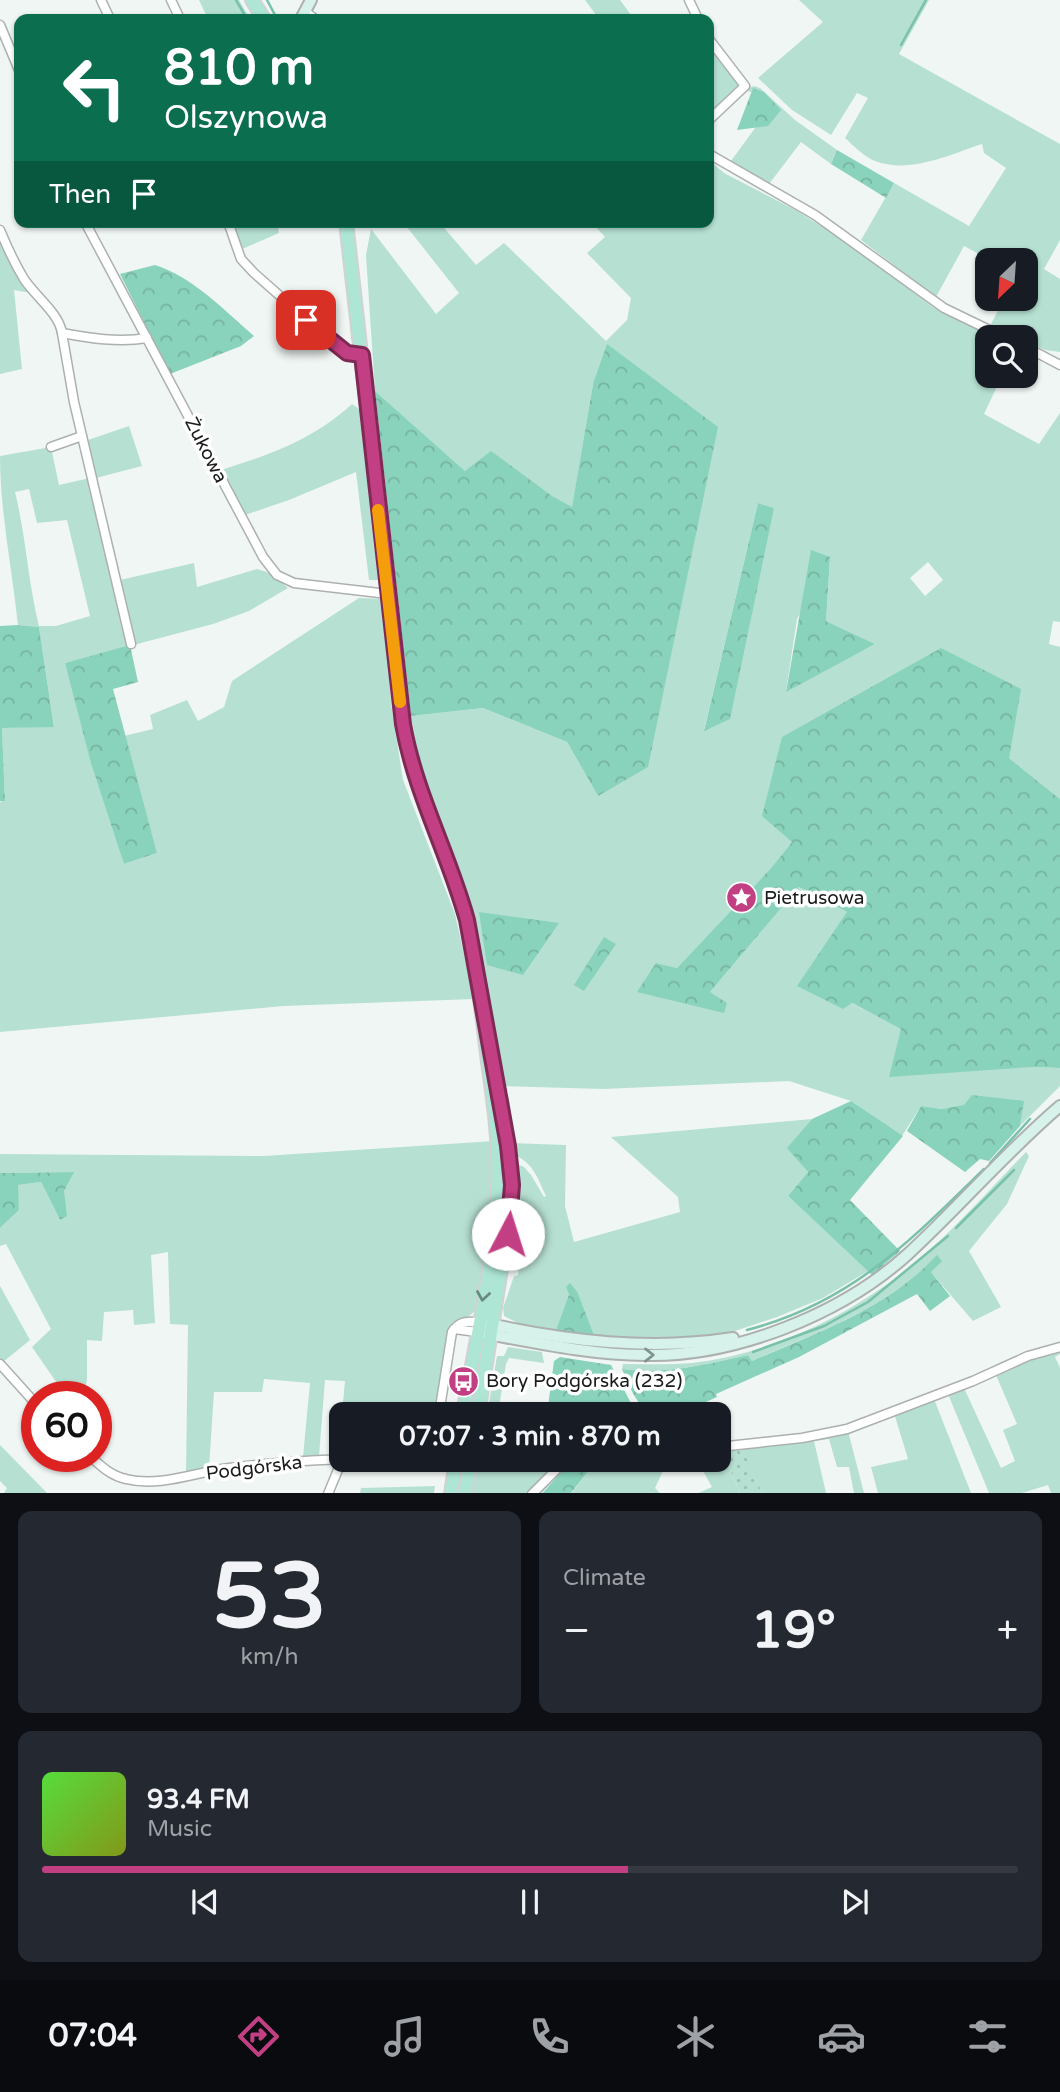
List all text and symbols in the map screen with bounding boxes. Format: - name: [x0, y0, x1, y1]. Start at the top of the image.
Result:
- text: 810 m: [164, 39, 314, 98]
- icon: left: [49, 42, 140, 133]
- text: Olszynowa: [164, 99, 328, 137]
- icon: arrive: [125, 175, 163, 213]
- text: Then: [49, 179, 111, 210]
- north arrow: [975, 248, 1038, 312]
- map controls: [975, 248, 1038, 388]
- pin: [276, 290, 336, 350]
- icon: arrive: [287, 301, 325, 339]
- button: search: [975, 325, 1038, 388]
- street label: Żukowa: [180, 413, 232, 487]
- place icon: Pietrusowa: [724, 881, 758, 915]
- place label: Pietrusowa: [764, 887, 864, 909]
- position arrow: [471, 1197, 545, 1271]
- one-way arrow: [476, 1290, 491, 1302]
- one-way arrow: [645, 1347, 655, 1363]
- bus stop icon: Bory Podgórska (232): [446, 1364, 480, 1398]
- place label: Bory Podgórska (232): [486, 1370, 682, 1392]
- speed limit sign: 60: [21, 1381, 112, 1472]
- text: 07:07 · 3 min · 870 m: [399, 1421, 661, 1452]
- street label: Podgórska: [205, 1451, 303, 1485]
- text: 53: [212, 1542, 327, 1652]
- text: Climate: [563, 1564, 646, 1592]
- text: 19°: [751, 1599, 836, 1662]
- text: −: [563, 1608, 590, 1654]
- text: +: [997, 1608, 1018, 1654]
- text: km/h: [241, 1643, 298, 1671]
- text: 93.4 FM: [147, 1784, 250, 1815]
- text: Music: [147, 1815, 212, 1843]
- icon: previous: [186, 1883, 224, 1921]
- icon: pause: [511, 1883, 549, 1921]
- icon: next: [836, 1883, 874, 1921]
- icon: directions: [234, 2012, 283, 2061]
- icon: music: [380, 2012, 429, 2061]
- icon: phone: [525, 2012, 574, 2061]
- icon: climate: [671, 2012, 720, 2061]
- icon: car: [817, 2012, 866, 2061]
- icon: filters: [963, 2012, 1012, 2061]
- text: 07:04: [48, 2017, 137, 2055]

